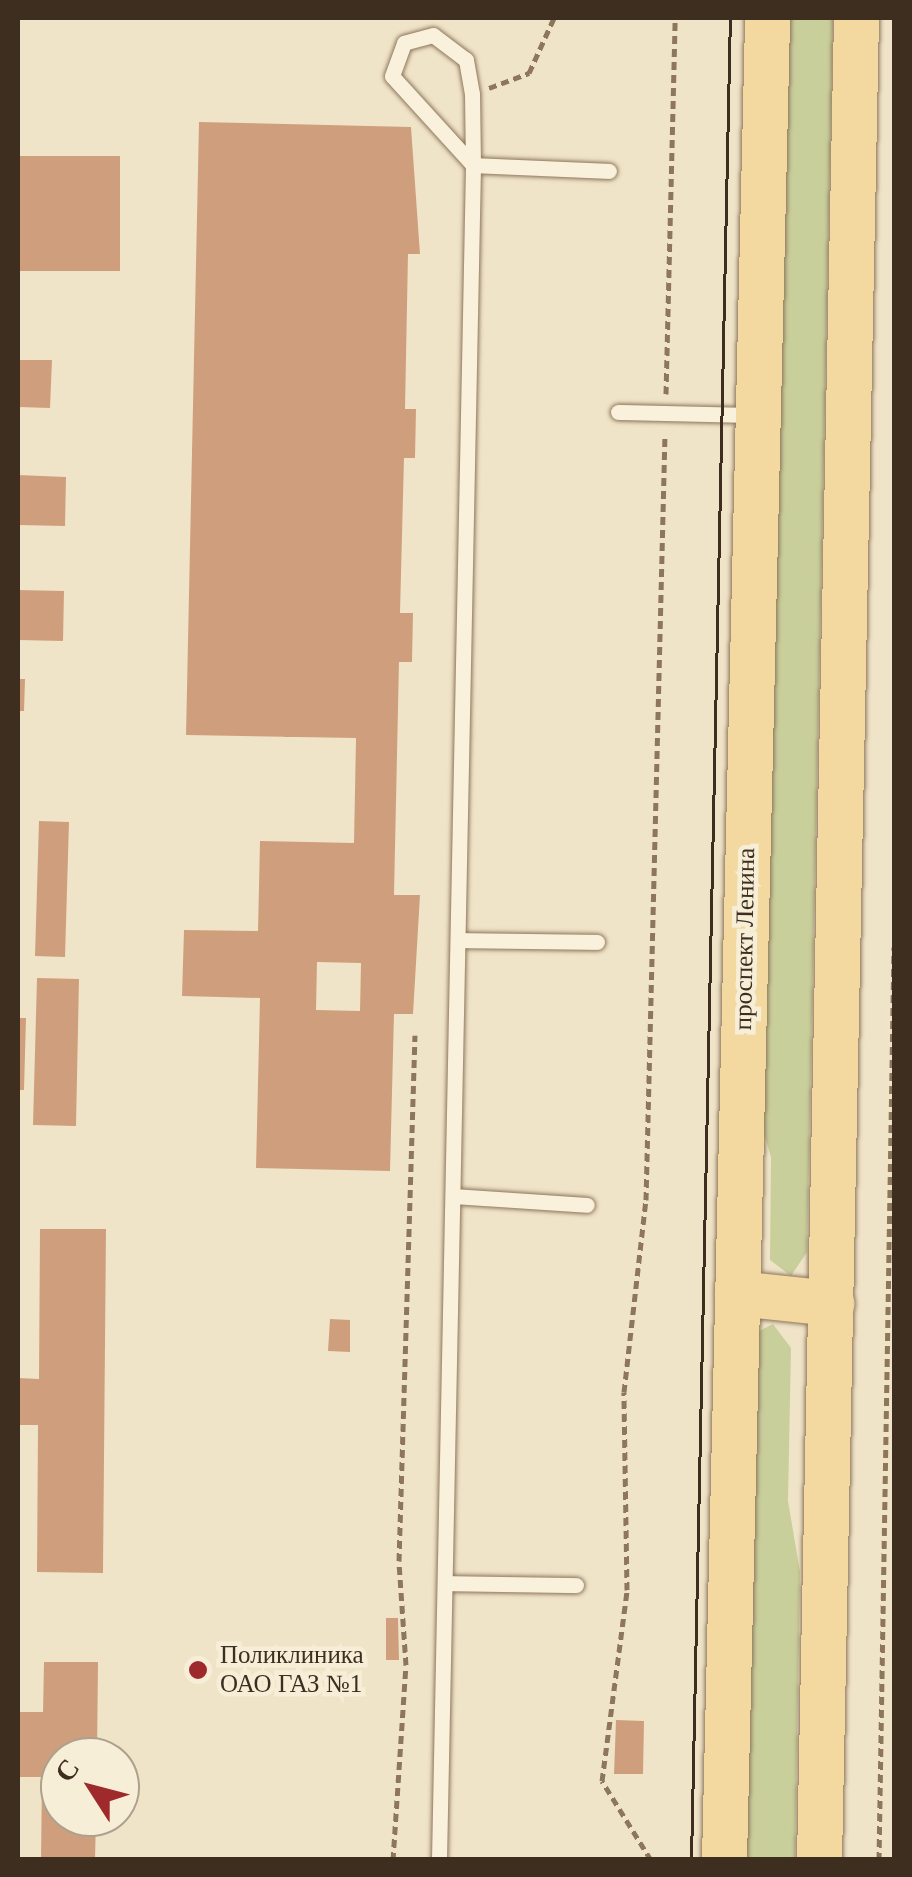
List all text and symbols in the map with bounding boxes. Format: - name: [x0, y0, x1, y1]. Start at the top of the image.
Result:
- street label: проспект Ленина: [728, 847, 762, 1031]
- place label: Поликлиника ОАО ГАЗ №1: [220, 1641, 364, 1700]
- marker: Поликлиника ОАО ГАЗ №1: [185, 1657, 211, 1683]
- north arrow: [40, 1737, 140, 1837]
- text: С: [48, 1753, 85, 1788]

